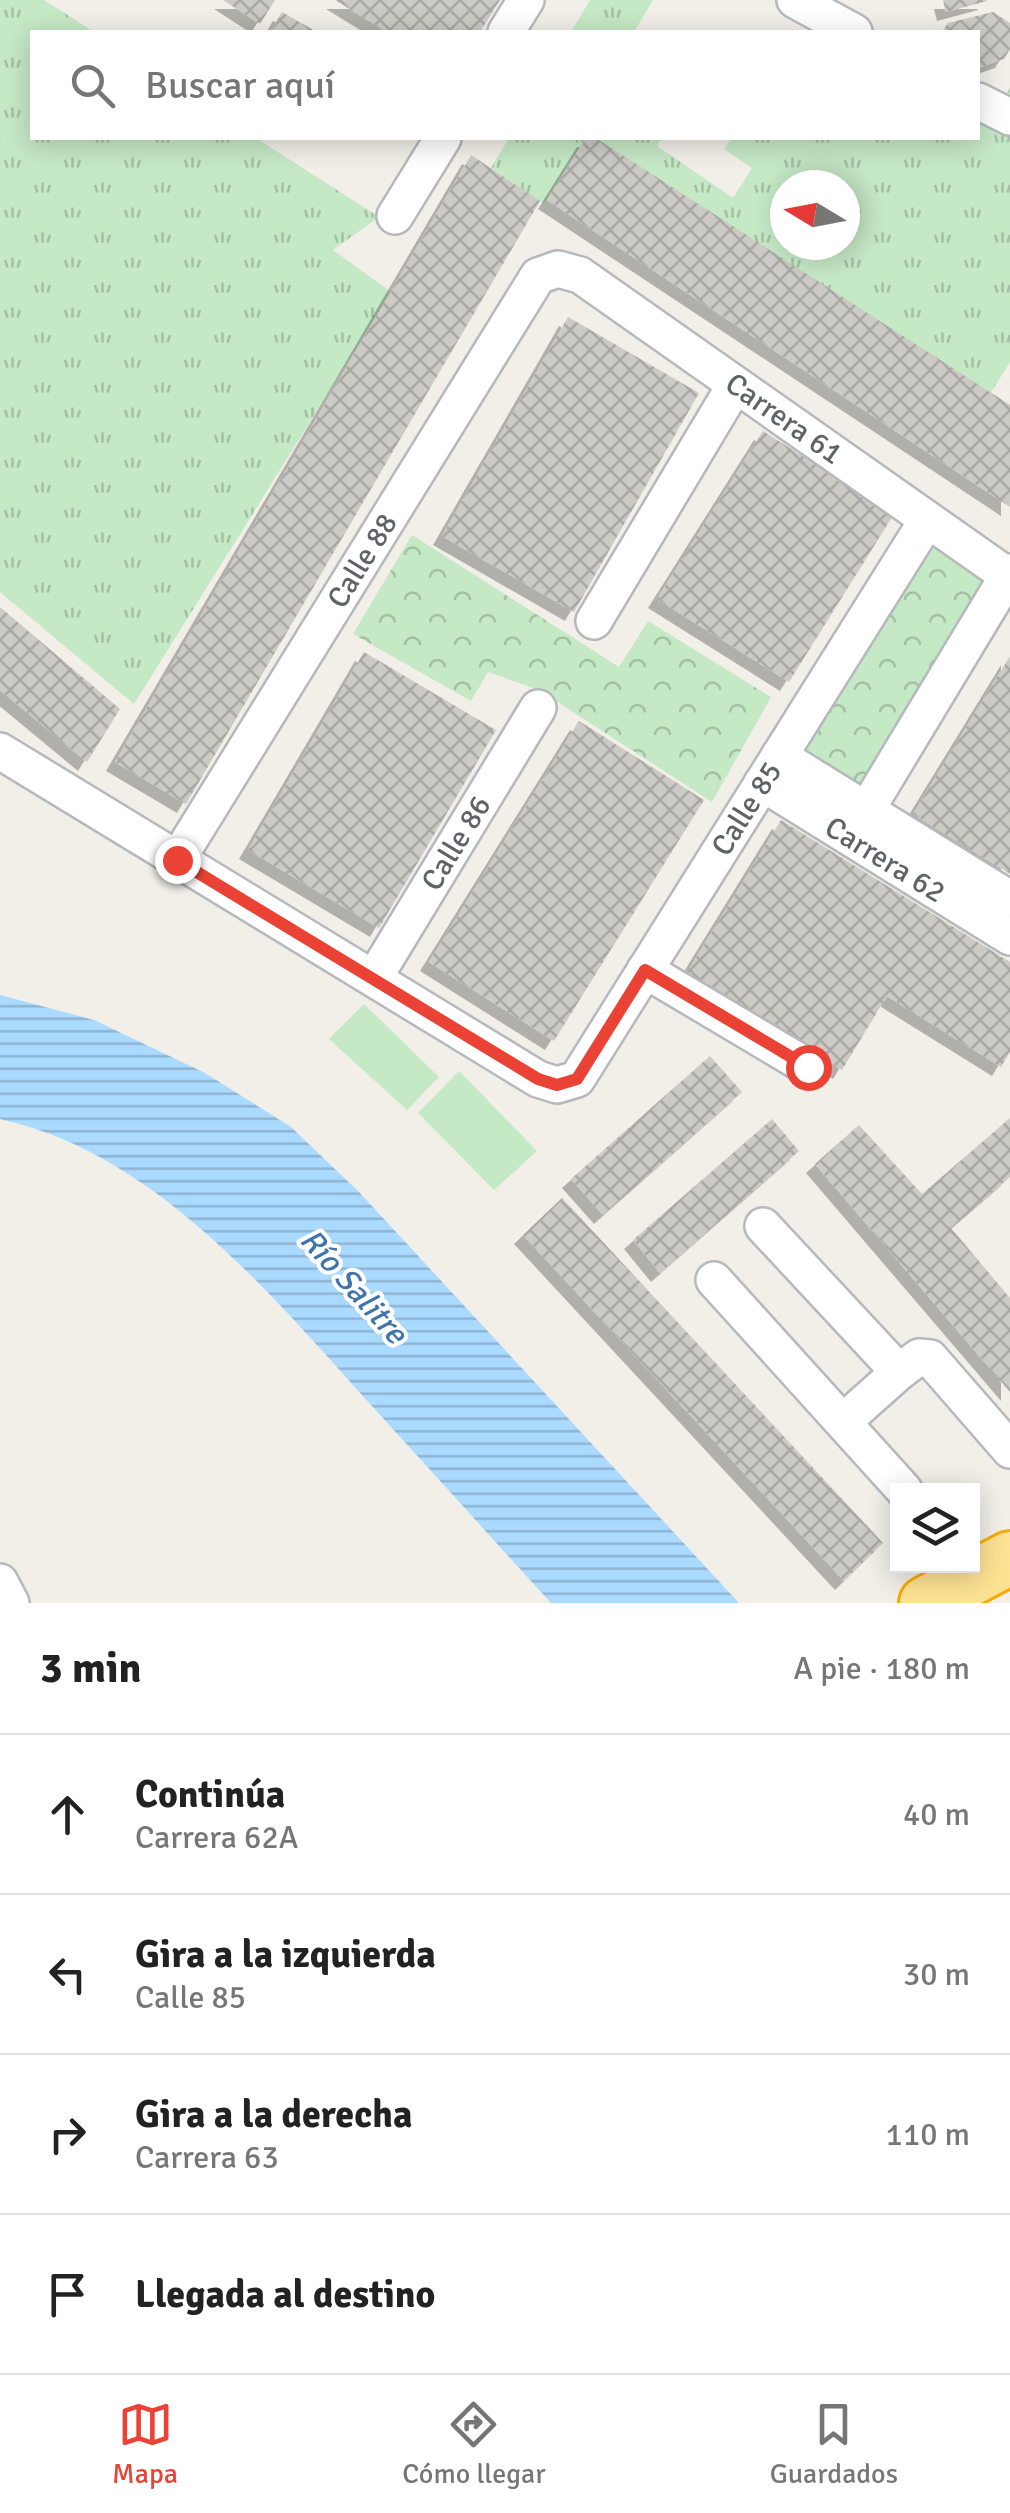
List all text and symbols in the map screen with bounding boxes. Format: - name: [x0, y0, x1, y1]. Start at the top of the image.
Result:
- search box: [30, 30, 980, 140]
- icon: search: [65, 58, 120, 113]
- text: Buscar aquí: [145, 62, 335, 109]
- north arrow: [770, 170, 860, 260]
- street label: Carrera 61: [718, 365, 849, 473]
- street label: Calle 88: [319, 507, 406, 615]
- street label: Calle 85: [704, 755, 790, 863]
- street label: Calle 86: [414, 789, 499, 897]
- street label: Carrera 62: [818, 809, 952, 911]
- route end: [155, 838, 201, 884]
- route start: [786, 1045, 832, 1091]
- water label: Río Salitre: [292, 1221, 417, 1354]
- map controls: [890, 1483, 980, 1573]
- button: layers: [890, 1483, 980, 1573]
- text: 3 min: [40, 1643, 141, 1694]
- text: A pie · 180 m: [794, 1649, 970, 1688]
- text: Continúa: [135, 1771, 285, 1818]
- icon: ahead: [40, 1787, 95, 1842]
- text: 40 m: [903, 1795, 970, 1834]
- text: Carrera 62A: [135, 1818, 298, 1857]
- text: Gira a la izquierda: [135, 1931, 436, 1978]
- icon: left: [40, 1947, 95, 2002]
- text: 30 m: [903, 1955, 970, 1994]
- text: Calle 85: [135, 1978, 246, 2017]
- text: Gira a la derecha: [135, 2091, 412, 2138]
- icon: right: [40, 2107, 95, 2162]
- text: 110 m: [886, 2115, 970, 2154]
- text: Carrera 63: [135, 2138, 279, 2177]
- icon: arrive: [40, 2267, 95, 2322]
- text: Llegada al destino: [135, 2271, 435, 2318]
- tab: Mapa: [112, 2397, 178, 2491]
- tab: Cómo llegar: [402, 2397, 546, 2491]
- tab: Guardados: [770, 2397, 898, 2491]

